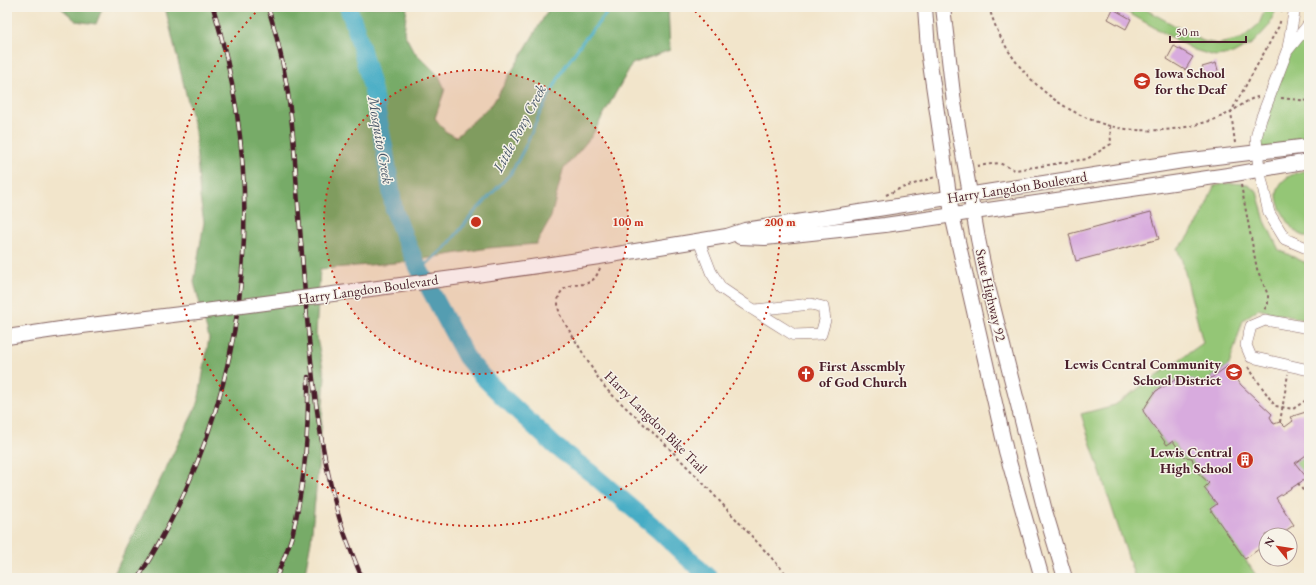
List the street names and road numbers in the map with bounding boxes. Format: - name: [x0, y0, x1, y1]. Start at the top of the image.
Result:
- street label: Harry Langdon Boulevard: [946, 167, 1089, 207]
- street label: State Highway 92: [972, 247, 1010, 343]
- street label: Harry Langdon Boulevard: [297, 270, 440, 308]
- street label: Harry Langdon Bike Trail: [601, 367, 712, 478]

